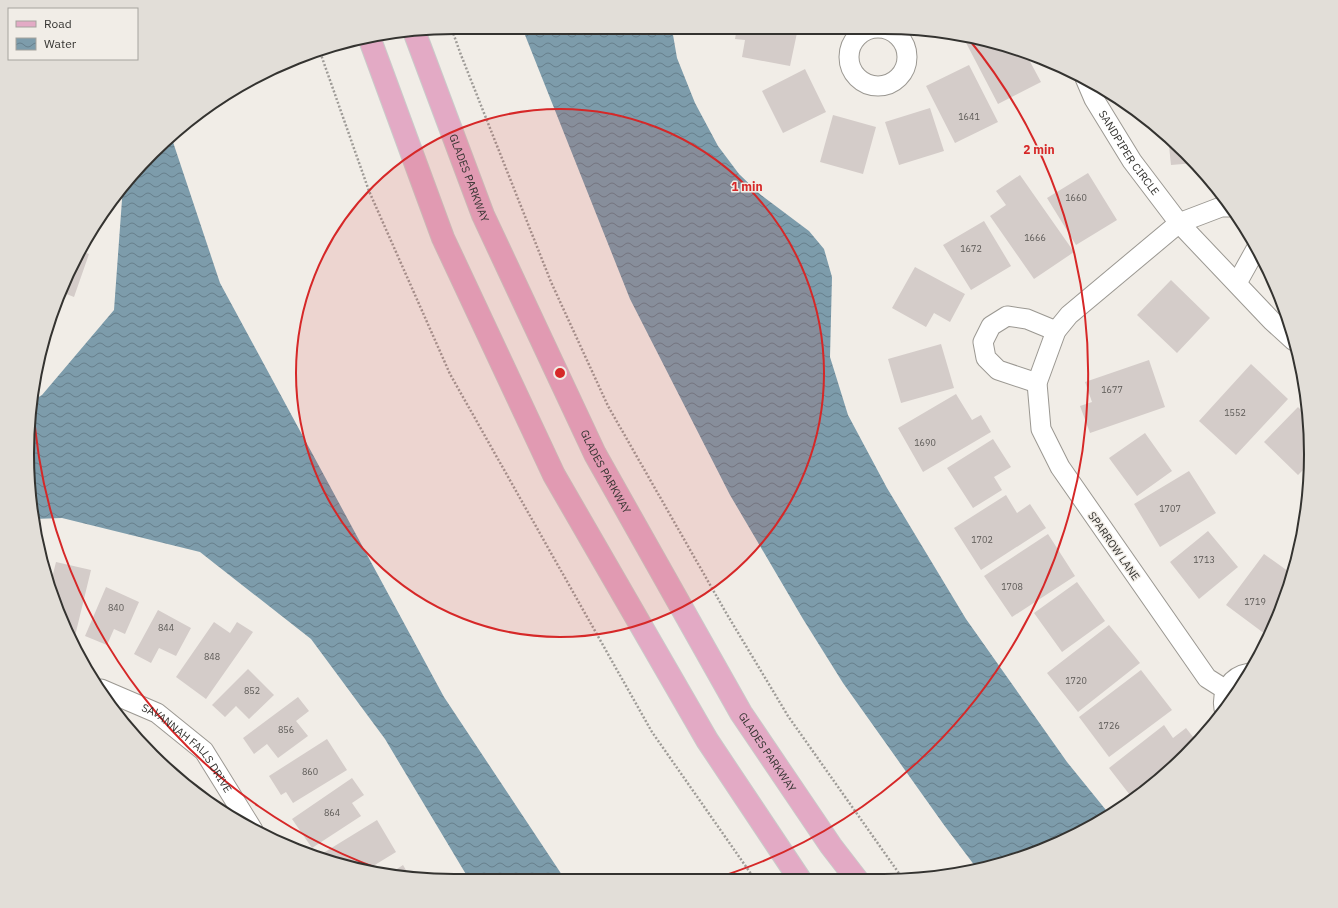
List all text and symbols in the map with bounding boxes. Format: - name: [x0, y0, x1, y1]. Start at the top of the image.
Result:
- legend: [8, 8, 138, 60]
- text: Road: [44, 16, 72, 31]
- text: Water: [44, 36, 77, 51]
- street label: SANDPIPER CIRCLE: [1096, 108, 1162, 198]
- house number: 1641: [958, 111, 980, 122]
- street label: GLADES PARKWAY: [446, 132, 493, 225]
- text: 2 min: [1023, 142, 1055, 157]
- text: 1 min: [731, 179, 763, 194]
- house number: 1660: [1065, 192, 1087, 203]
- house number: 1666: [1024, 232, 1046, 243]
- house number: 1672: [960, 243, 982, 254]
- centre of rings: [553, 366, 567, 380]
- house number: 1677: [1101, 384, 1123, 395]
- house number: 1552: [1224, 407, 1246, 418]
- street label: GLADES PARKWAY: [578, 427, 634, 516]
- house number: 1690: [914, 437, 936, 448]
- house number: 1707: [1159, 503, 1181, 514]
- street label: SPARROW LANE: [1085, 509, 1143, 583]
- house number: 1702: [971, 534, 993, 545]
- house number: 1713: [1193, 554, 1215, 565]
- house number: 1708: [1001, 581, 1023, 592]
- house number: 1719: [1244, 596, 1266, 607]
- house number: 840: [108, 602, 124, 613]
- house number: 844: [158, 622, 174, 633]
- house number: 848: [204, 651, 220, 662]
- house number: 1720: [1065, 675, 1087, 686]
- house number: 852: [244, 685, 260, 696]
- street label: SAVANNAH FALLS DRIVE: [140, 700, 235, 795]
- street label: GLADES PARKWAY: [736, 710, 800, 795]
- house number: 1726: [1098, 720, 1120, 731]
- house number: 856: [278, 724, 294, 735]
- house number: 860: [302, 766, 318, 777]
- house number: 864: [324, 807, 340, 818]

